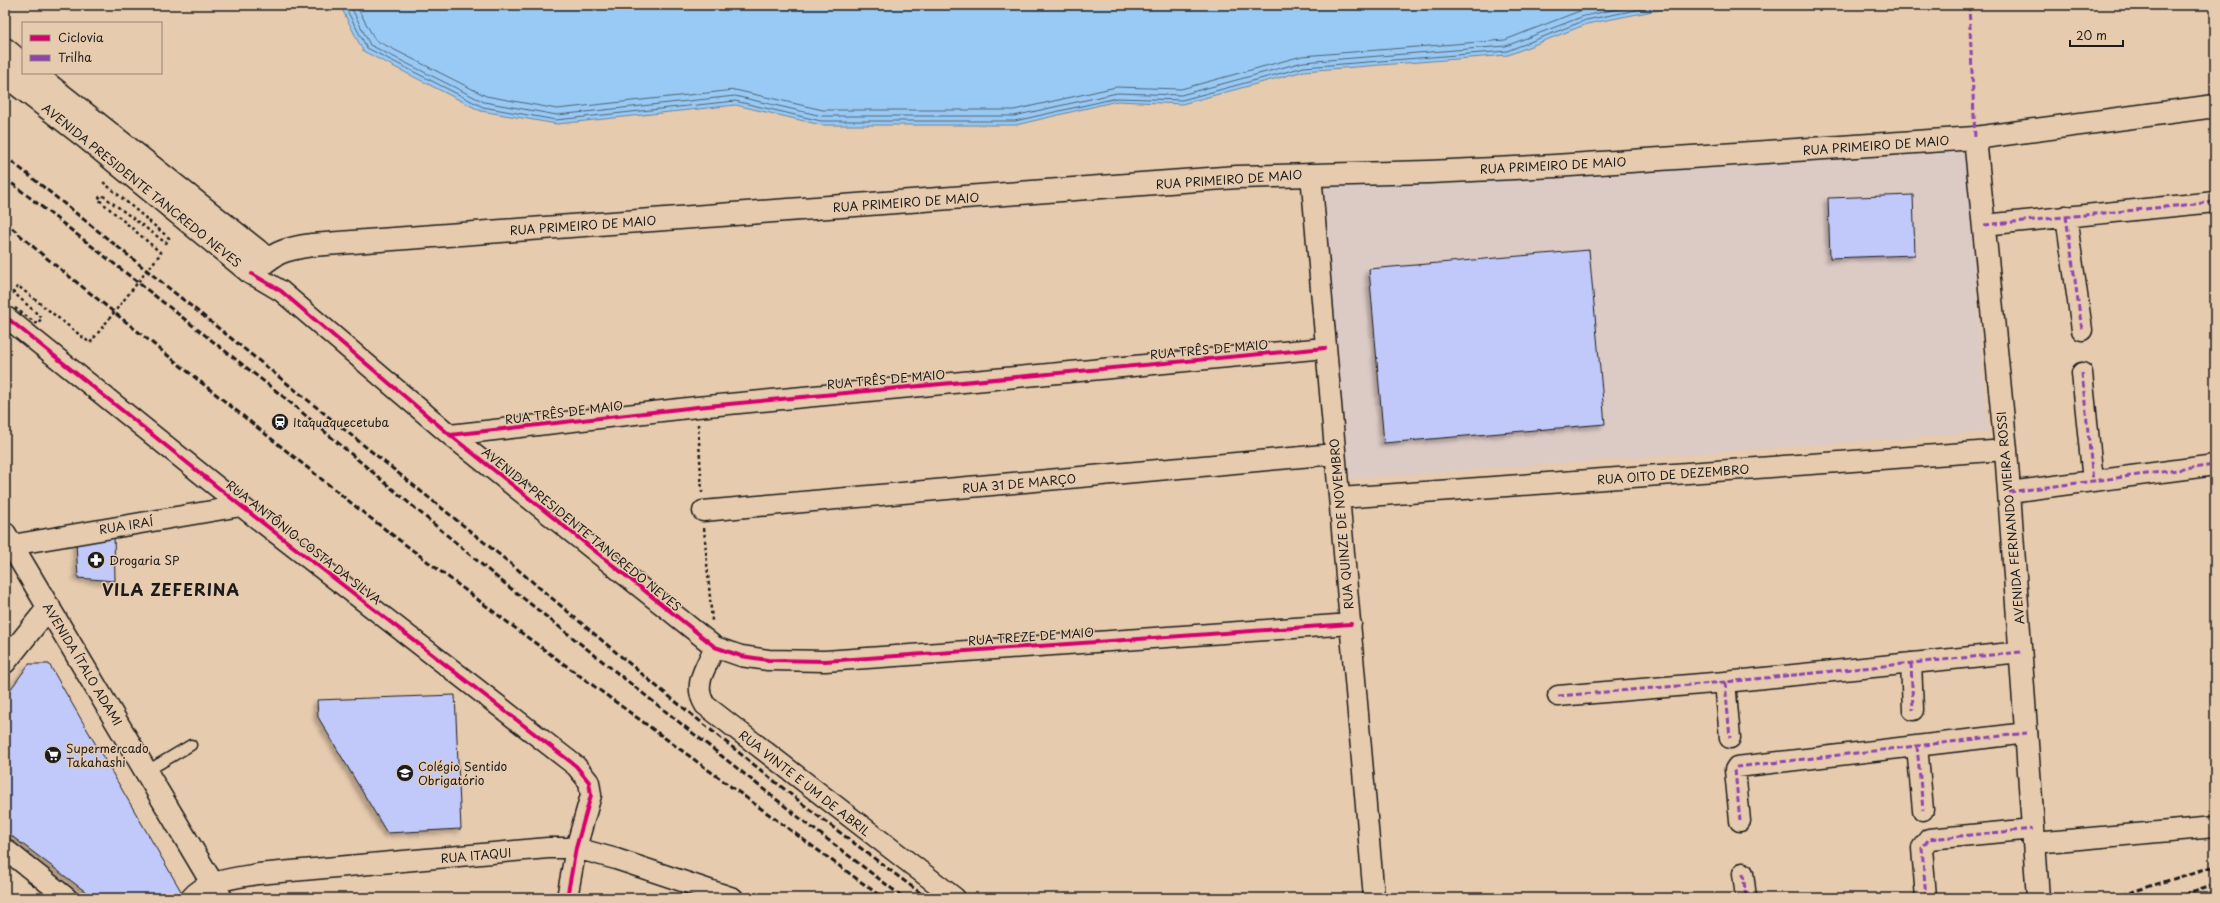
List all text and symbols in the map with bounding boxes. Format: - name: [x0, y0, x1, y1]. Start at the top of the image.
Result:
- legend: [22, 22, 162, 74]
- scale bar: [2070, 22, 2123, 48]
- text: 20 m: [2076, 26, 2107, 44]
- text: Ciclovia: [58, 28, 104, 46]
- text: Trilha: [58, 48, 92, 66]
- street label: AVENIDA PRESIDENTE TANCREDO NEVES: [38, 99, 246, 271]
- street label: RUA PRIMEIRO DE MAIO: [1802, 131, 1950, 159]
- street label: RUA PRIMEIRO DE MAIO: [1479, 152, 1627, 178]
- street label: RUA PRIMEIRO DE MAIO: [1155, 165, 1303, 193]
- street label: RUA PRIMEIRO DE MAIO: [832, 188, 980, 216]
- street label: RUA PRIMEIRO DE MAIO: [509, 211, 657, 239]
- street label: RUA TRÊS DE MAIO: [1149, 335, 1269, 363]
- street label: RUA TRÊS DE MAIO: [826, 365, 946, 393]
- street label: RUA TRÊS DE MAIO: [504, 396, 624, 428]
- street label: AVENIDA FERNANDO VIEIRA ROSSI: [1992, 411, 2028, 625]
- station icon: Itaquaquecetuba: [270, 412, 290, 432]
- place label: Itaquaquecetuba: [293, 413, 389, 431]
- street label: RUA QUINZE DE NOVEMBRO: [1325, 438, 1357, 610]
- street label: AVENIDA PRESIDENTE TANCREDO NEVES: [478, 443, 686, 615]
- street label: RUA OITO DE DEZEMBRO: [1596, 460, 1750, 488]
- street label: RUA 31 DE MARÇO: [961, 469, 1077, 497]
- street label: RUA ANTÔNIO COSTA DA SILVA: [223, 476, 385, 608]
- street label: RUA IRAÍ: [98, 512, 155, 538]
- pharmacy icon: Drogaria SP: [86, 550, 106, 570]
- place label: Drogaria SP: [109, 551, 179, 569]
- district label: VILA ZEFERINA: [102, 577, 240, 601]
- street label: AVENIDA ÍTALO ADAMI: [39, 599, 127, 729]
- street label: RUA TREZE DE MAIO: [967, 623, 1095, 649]
- street label: RUA VINTE E UM DE ABRIL: [735, 726, 875, 840]
- place label: Supermercado Takahashi: [66, 739, 149, 771]
- supermarket icon: Supermercado Takahashi: [43, 745, 63, 765]
- place label: Colégio Sentido Obrigatório: [418, 757, 508, 789]
- school or university icon: Colégio Sentido Obrigatório: [395, 763, 415, 783]
- street label: RUA ITAQUI: [440, 843, 512, 867]

